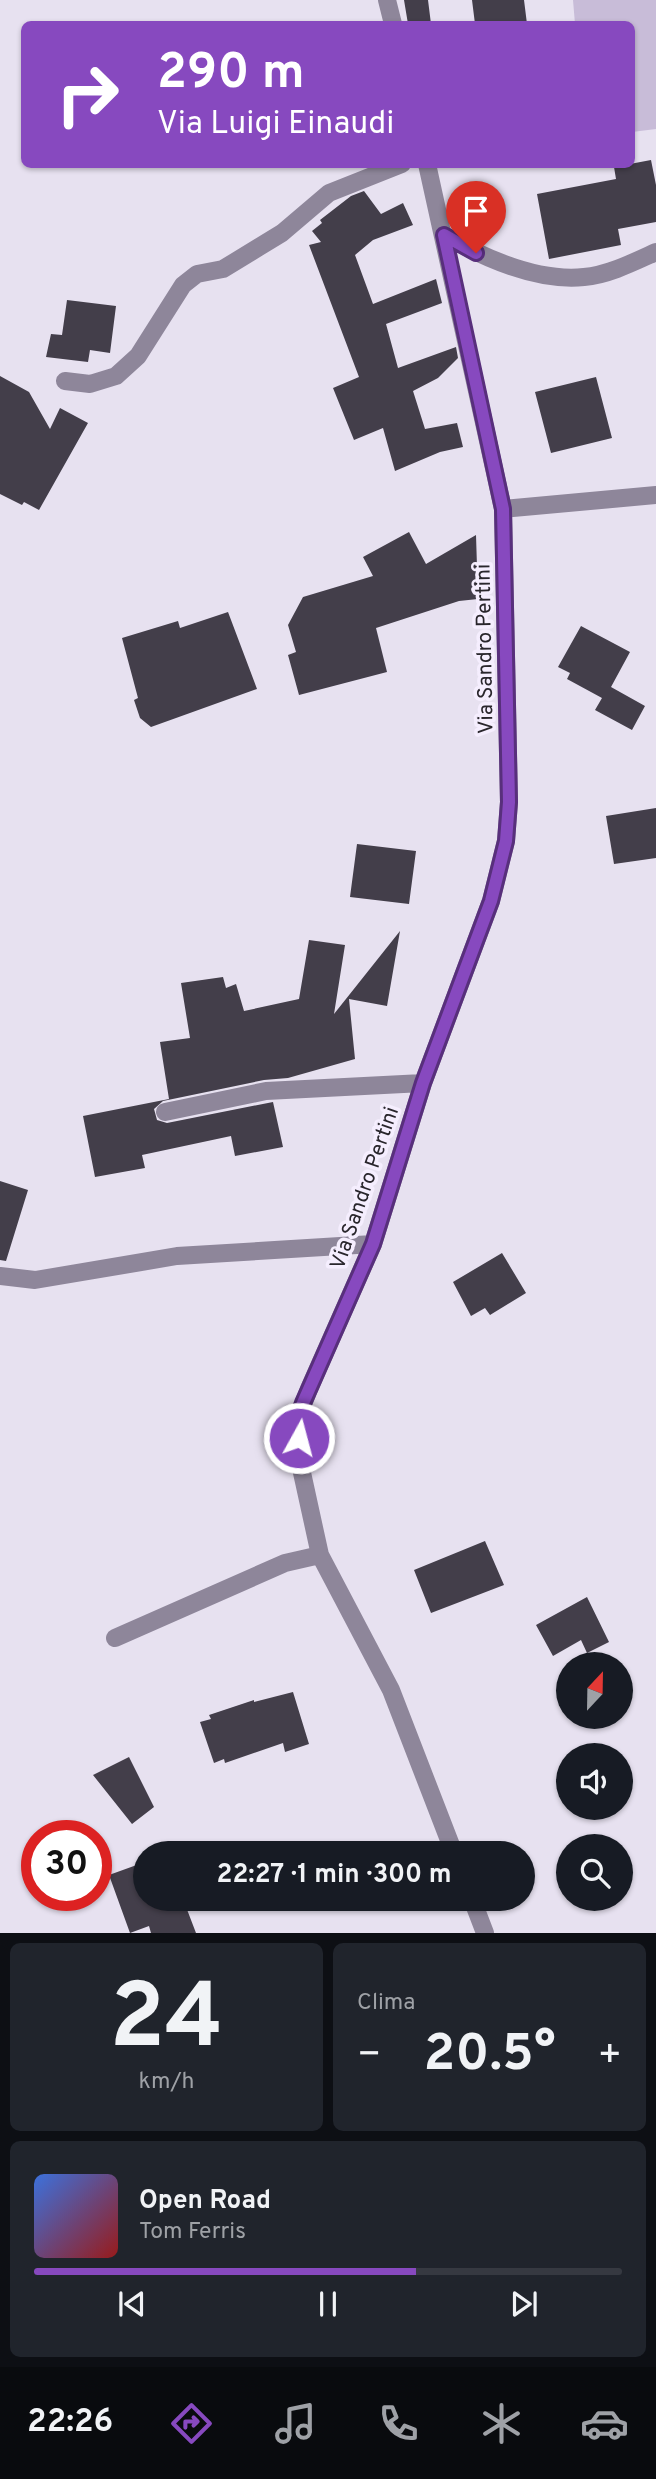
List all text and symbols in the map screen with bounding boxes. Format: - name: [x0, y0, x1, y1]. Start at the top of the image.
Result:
- text: 290 m: [157, 44, 305, 106]
- icon: right: [42, 49, 133, 140]
- text: Via Luigi Einaudi: [157, 105, 394, 145]
- pin: [446, 181, 506, 253]
- icon: arrive: [457, 192, 495, 230]
- street label: Via Sandro Pertini: [471, 564, 500, 734]
- street label: Via Sandro Pertini: [325, 1104, 406, 1273]
- position arrow: [262, 1401, 336, 1475]
- north arrow: [556, 1652, 634, 1729]
- map controls: [556, 1652, 633, 1911]
- button: sound: [556, 1743, 633, 1820]
- speed limit sign: 30: [21, 1820, 112, 1911]
- button: search: [556, 1834, 633, 1911]
- text: 22:27 · 1 min · 300 m: [217, 1859, 451, 1892]
- text: 24: [109, 1965, 224, 2080]
- text: Clima: [357, 1989, 415, 2018]
- text: 20.5°: [423, 2023, 556, 2089]
- text: −: [357, 2032, 382, 2081]
- text: +: [597, 2032, 622, 2081]
- text: km/h: [139, 2068, 194, 2097]
- text: Open Road: [139, 2185, 271, 2218]
- text: Tom Ferris: [139, 2218, 246, 2247]
- icon: previous: [113, 2285, 151, 2323]
- icon: pause: [309, 2285, 347, 2323]
- icon: next: [505, 2285, 543, 2323]
- icon: directions: [167, 2399, 216, 2448]
- icon: music: [271, 2399, 320, 2448]
- icon: phone: [374, 2399, 423, 2448]
- icon: climate: [477, 2399, 526, 2448]
- icon: car: [580, 2399, 629, 2448]
- text: 22:26: [27, 2403, 113, 2443]

